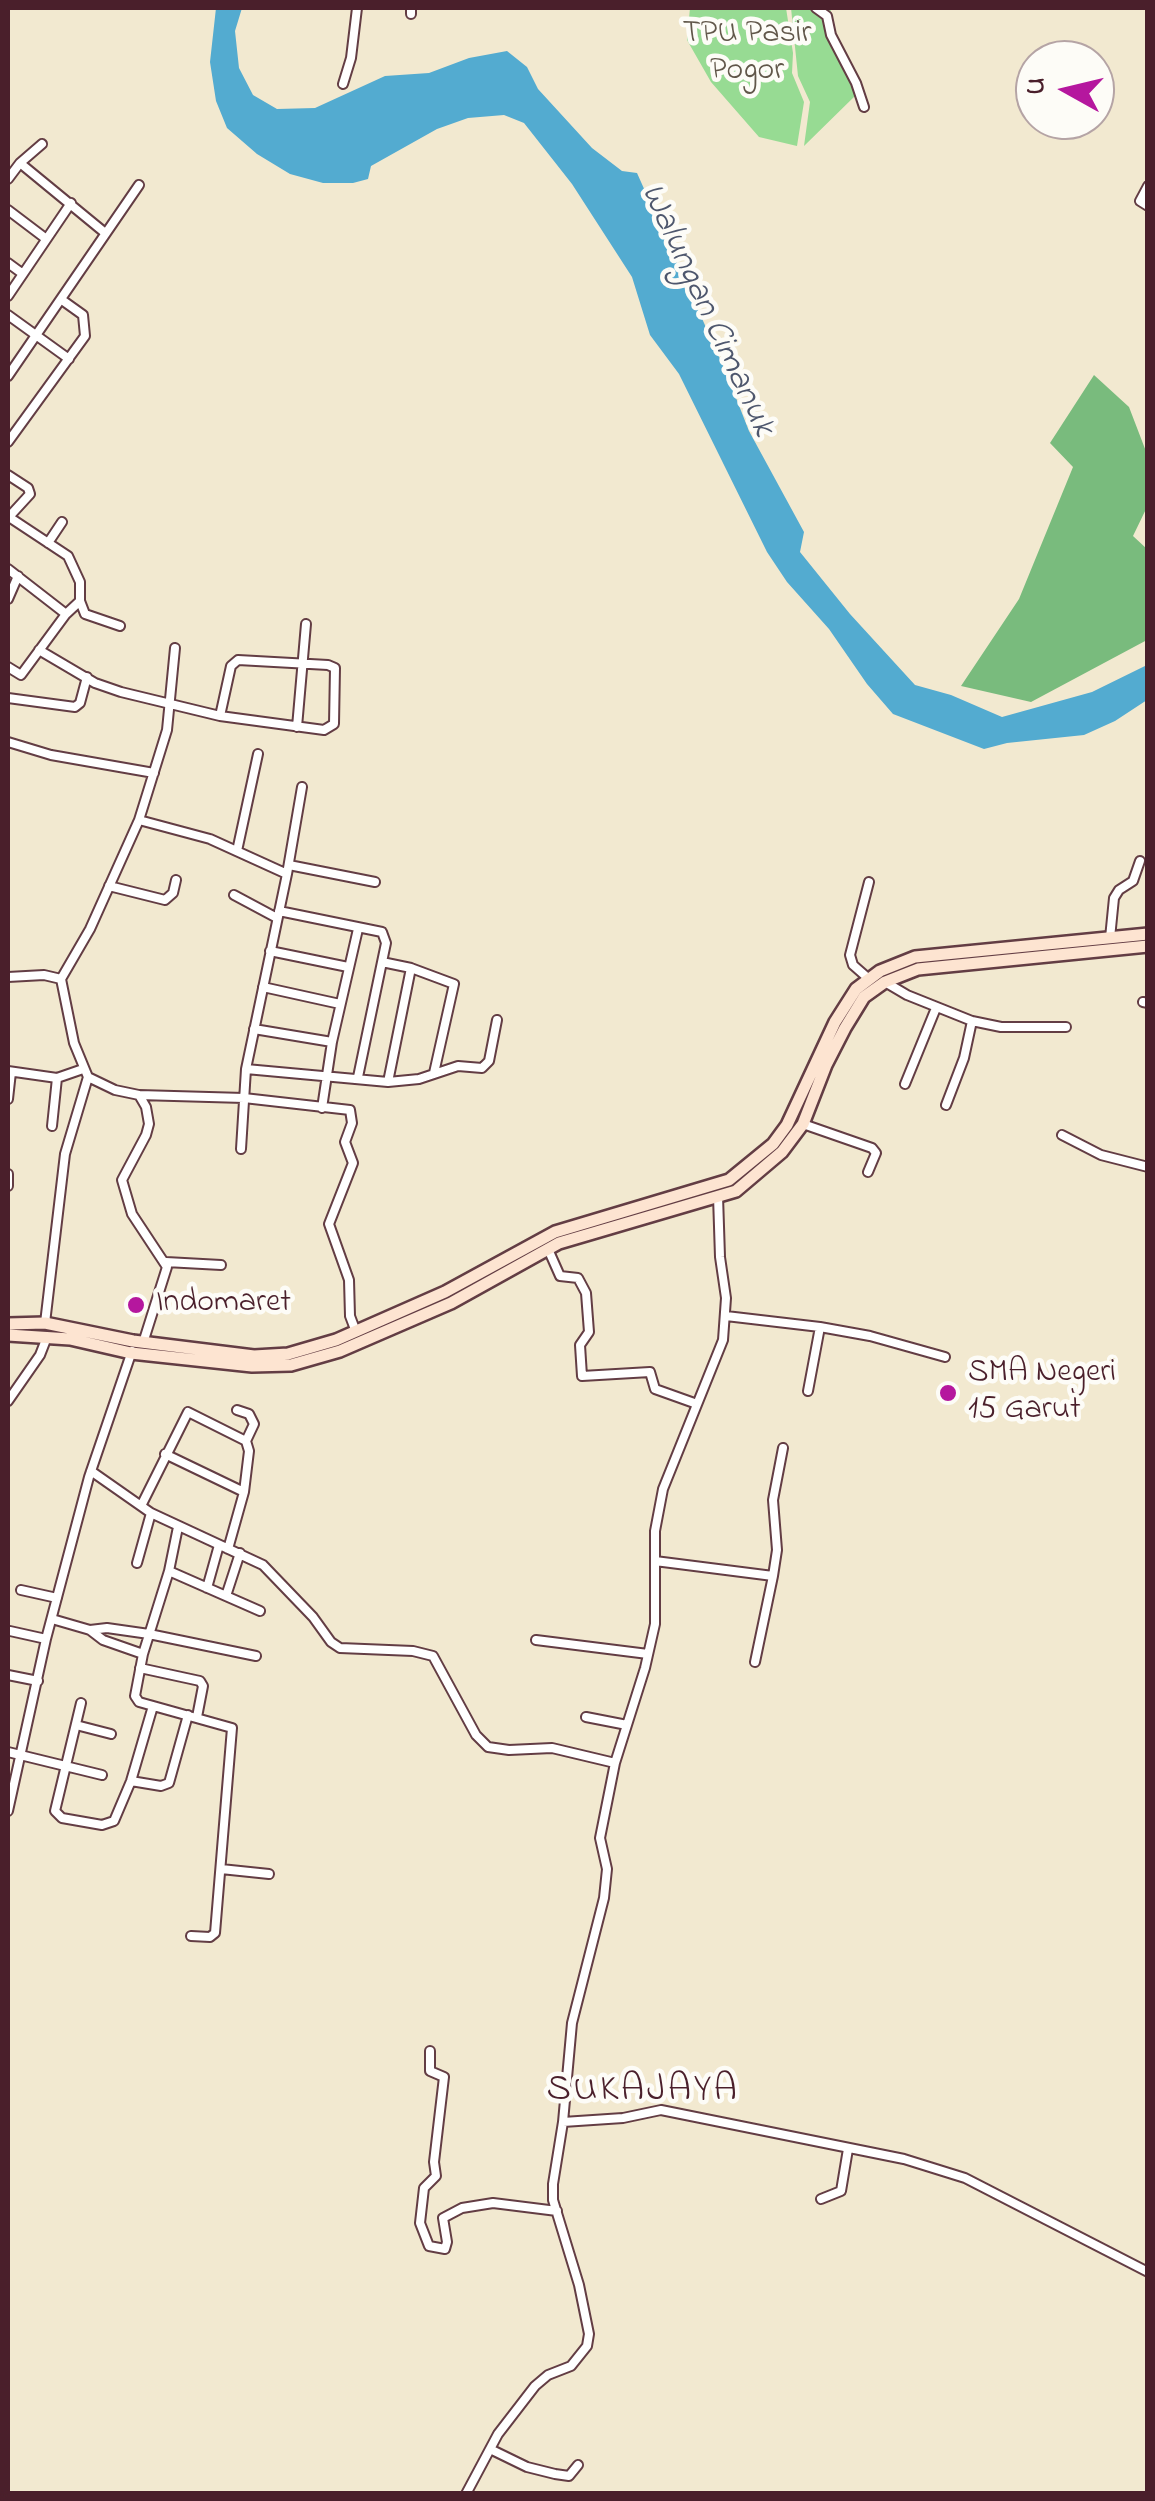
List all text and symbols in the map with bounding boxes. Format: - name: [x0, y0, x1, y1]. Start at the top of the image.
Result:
- park label: TPU Pasir Pogor: [682, 17, 812, 92]
- north arrow: [1015, 40, 1115, 140]
- text: U: [1015, 74, 1058, 98]
- water label: Walungan Cimanuk: [628, 178, 782, 444]
- place label: Indomaret: [156, 1286, 291, 1324]
- marker: Indomaret: [125, 1294, 147, 1316]
- place label: SMA Negeri 15 Garut: [968, 1356, 1116, 1431]
- marker: SMA Negeri 15 Garut: [937, 1382, 959, 1404]
- district label: SUKAJAYA: [546, 2070, 740, 2116]

